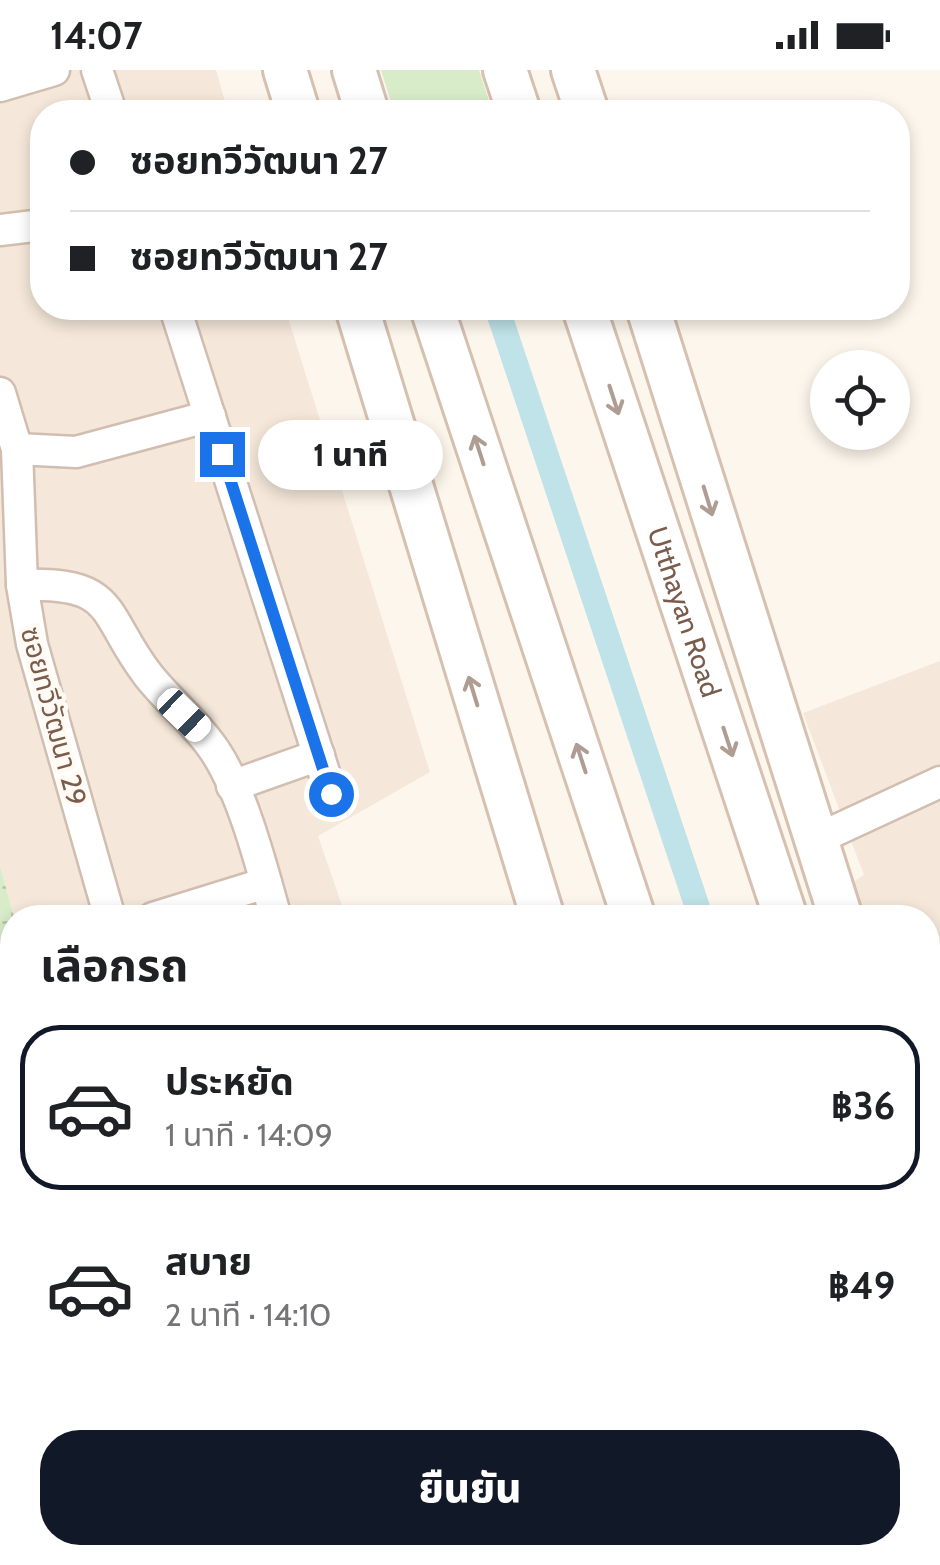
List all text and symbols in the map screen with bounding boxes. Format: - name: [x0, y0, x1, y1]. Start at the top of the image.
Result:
- text: 14:07: [50, 12, 142, 59]
- text: ซอยทวีวัฒนา 27: [130, 137, 388, 184]
- text: ซอยทวีวัฒนา 27: [130, 233, 388, 280]
- map controls: [810, 350, 910, 450]
- button: locate: [810, 350, 910, 450]
- one-way arrow: [607, 384, 625, 415]
- callout: 1 นาที: [257, 419, 442, 489]
- route end: [200, 432, 245, 477]
- text: 1 นาที: [313, 435, 388, 474]
- one-way arrow: [469, 435, 487, 466]
- one-way arrow: [701, 484, 719, 516]
- street label: Utthayan Road: [641, 522, 729, 701]
- street label: ซอยทวีวัฒนา 29: [14, 623, 94, 809]
- one-way arrow: [463, 675, 481, 707]
- car: [152, 683, 216, 747]
- one-way arrow: [720, 725, 738, 757]
- one-way arrow: [571, 743, 589, 775]
- route start: [309, 772, 354, 817]
- text: เลือกรถ: [40, 938, 188, 992]
- text: ประหยัด: [165, 1058, 294, 1105]
- icon: car: [45, 1063, 135, 1153]
- text: ฿36: [831, 1082, 895, 1129]
- text: 1 นาที · 14:09: [165, 1115, 333, 1154]
- text: สบาย: [165, 1238, 252, 1285]
- icon: car: [45, 1243, 135, 1333]
- text: ฿49: [828, 1262, 895, 1309]
- text: 2 นาที · 14:10: [165, 1295, 331, 1334]
- button: ยืนยัน: [40, 1430, 900, 1545]

